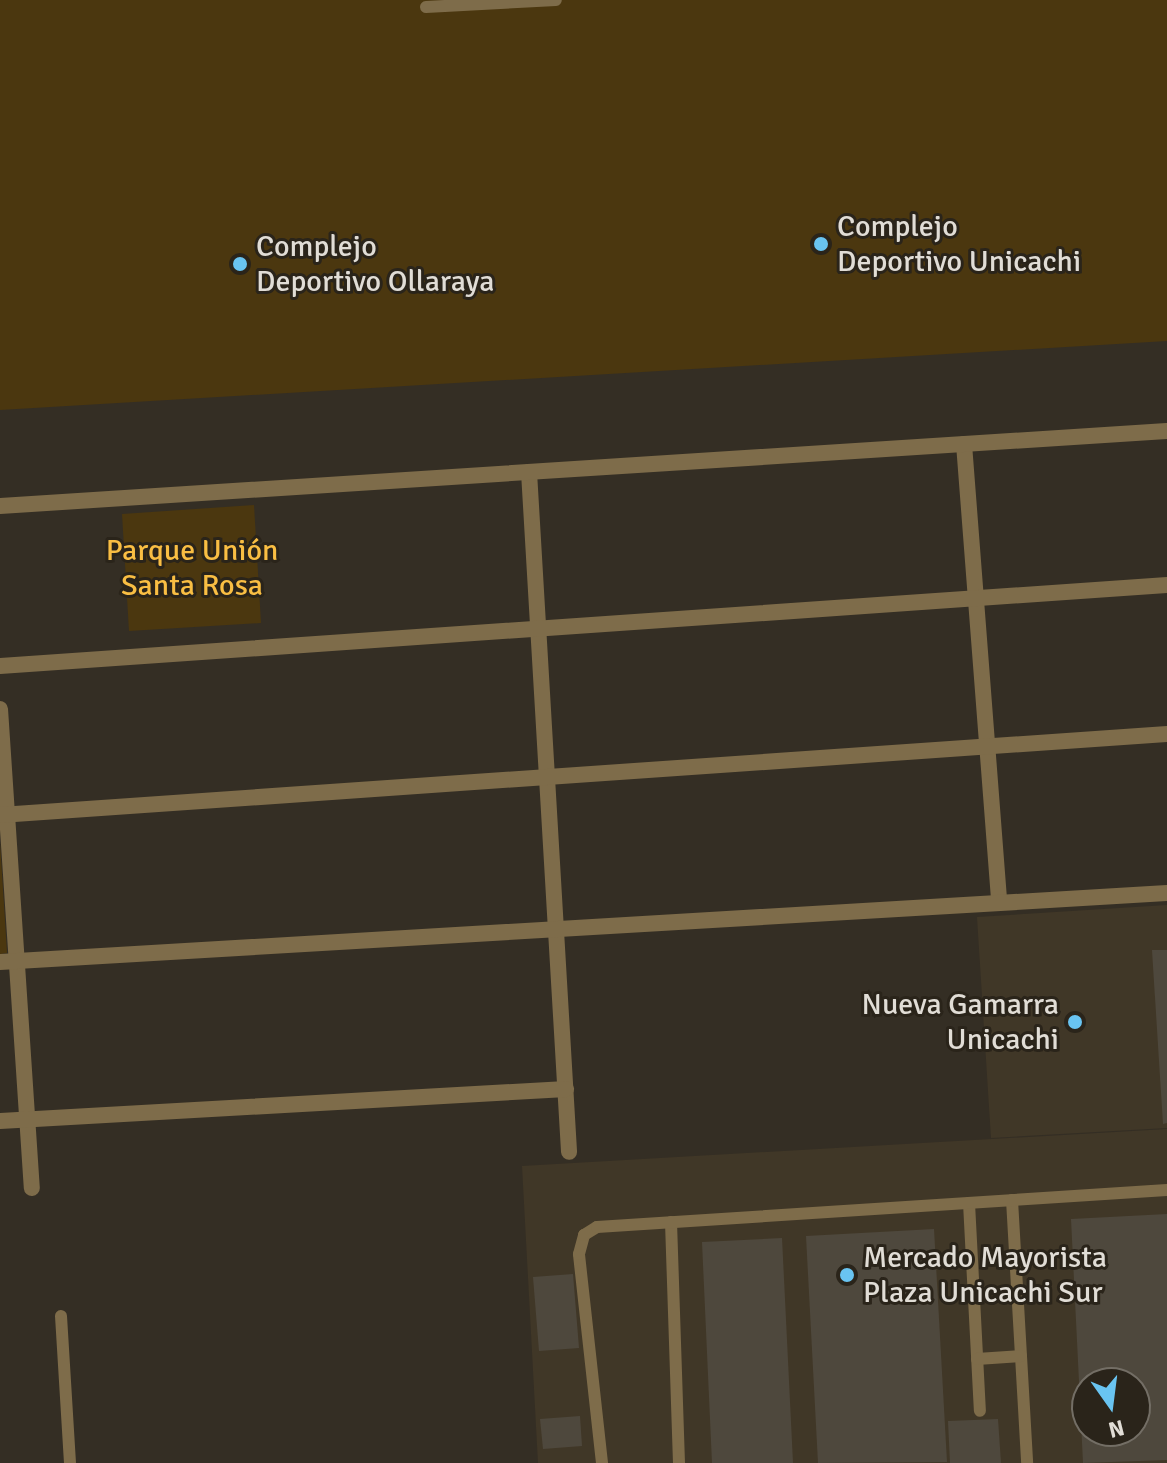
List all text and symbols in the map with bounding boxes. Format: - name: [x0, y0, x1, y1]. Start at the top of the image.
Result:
- place label: Complejo Deportivo Unicachi: [837, 209, 1081, 280]
- place label: Complejo Deportivo Ollaraya: [256, 229, 494, 300]
- marker: Complejo Deportivo Unicachi: [812, 235, 830, 253]
- marker: Complejo Deportivo Ollaraya: [231, 255, 249, 273]
- park label: Parque Unión Santa Rosa: [106, 533, 278, 604]
- place label: Nueva Gamarra Unicachi: [862, 987, 1059, 1058]
- marker: Nueva Gamarra Unicachi: [1066, 1013, 1084, 1031]
- place label: Mercado Mayorista Plaza Unicachi Sur: [863, 1240, 1107, 1310]
- marker: Mercado Mayorista Plaza Unicachi Sur: [838, 1266, 856, 1284]
- north arrow: [1071, 1367, 1151, 1447]
- text: N: [1106, 1414, 1127, 1444]

